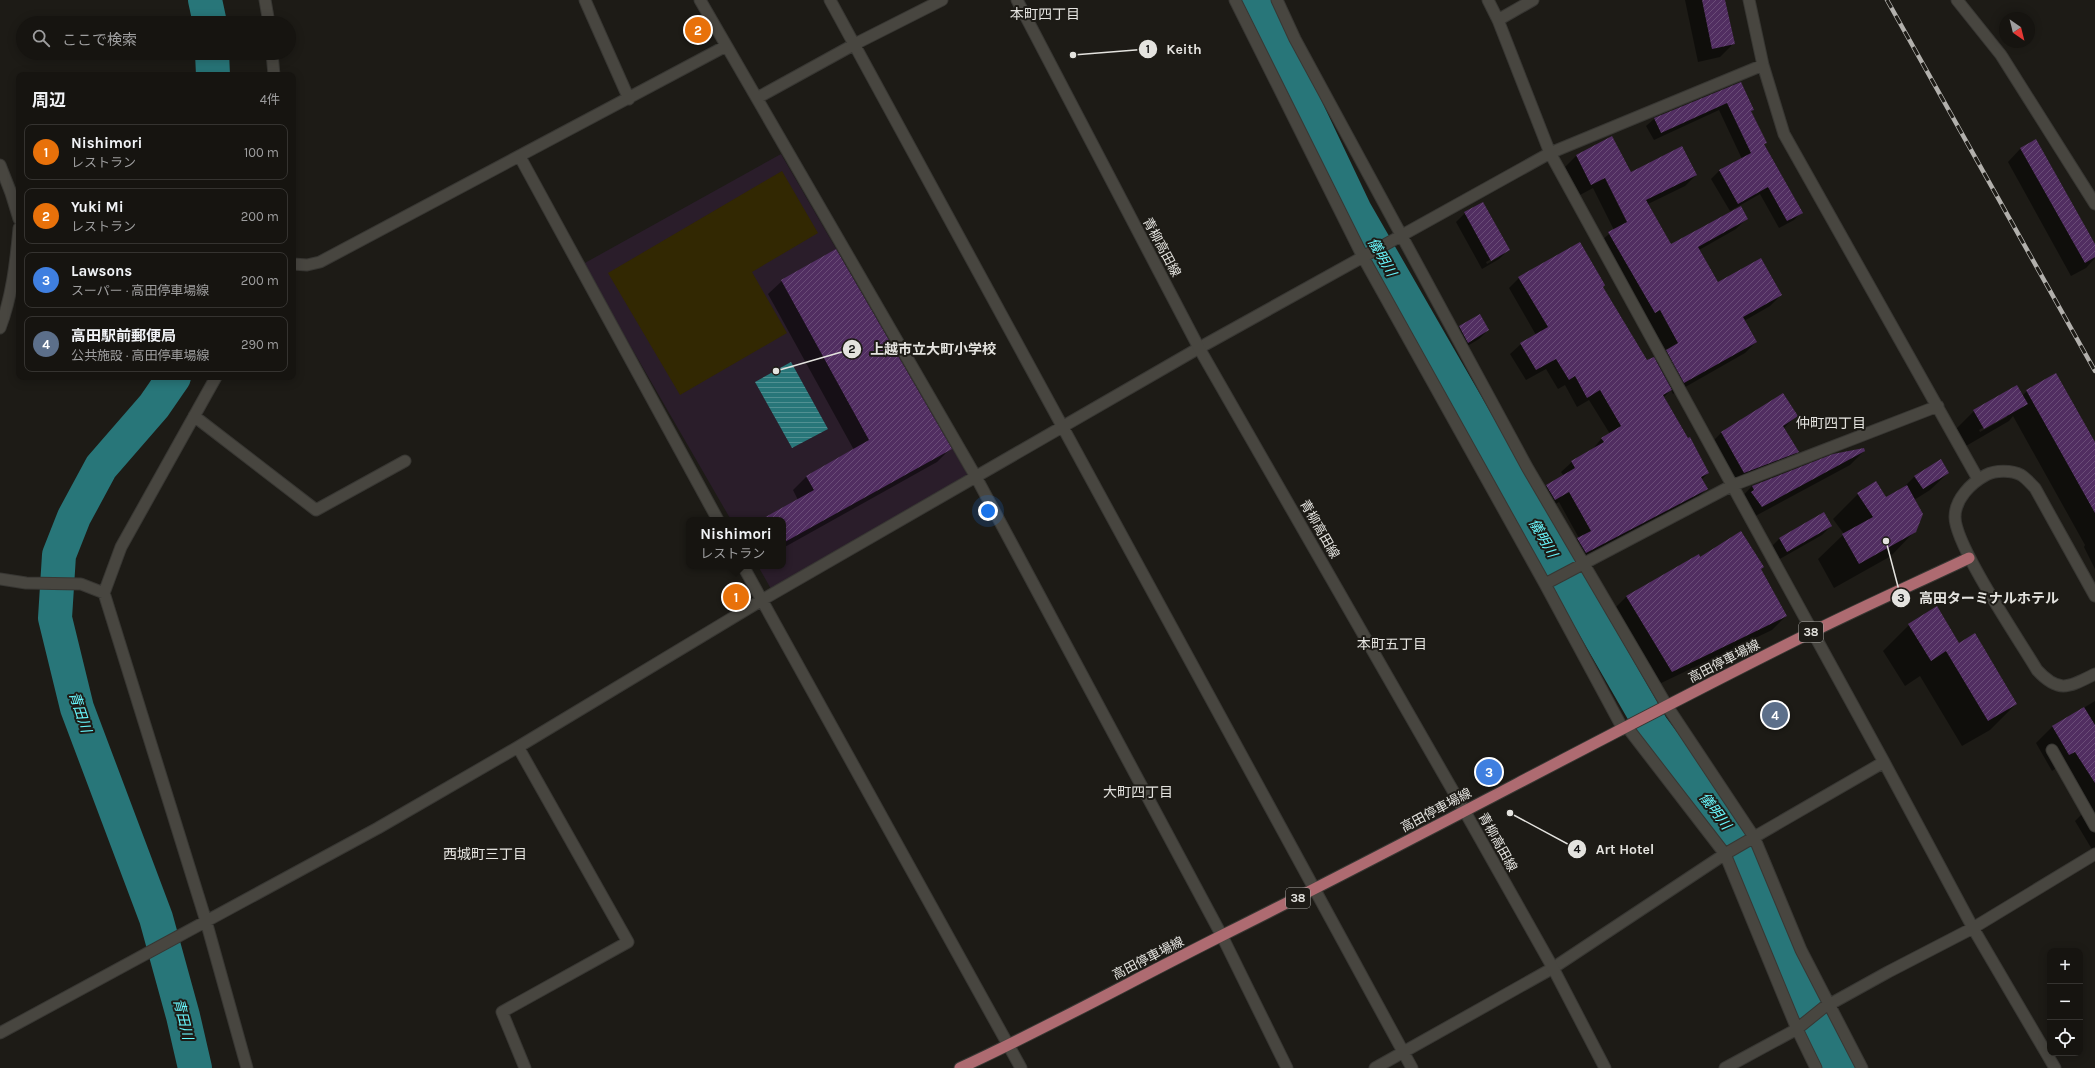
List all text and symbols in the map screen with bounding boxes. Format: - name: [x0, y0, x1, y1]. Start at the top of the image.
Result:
- district label: 本町四丁目: [1010, 6, 1080, 23]
- north arrow: [1999, 12, 2035, 48]
- pin: 2: [685, 15, 711, 45]
- search box: [16, 16, 296, 60]
- icon: search: [30, 27, 52, 49]
- text: ここで検索: [62, 31, 137, 49]
- callout: Keith: [1138, 36, 1210, 62]
- text: Keith: [1166, 41, 1202, 58]
- text: 1: [1146, 42, 1150, 56]
- text: 周辺: [32, 90, 66, 110]
- text: 4件: [260, 92, 280, 107]
- text: Nishimori: [71, 134, 142, 152]
- text: 1: [44, 145, 48, 160]
- text: 100 m: [244, 145, 279, 160]
- text: レストラン: [71, 155, 136, 170]
- text: Yuki Mi: [71, 198, 124, 216]
- text: 2: [42, 209, 50, 224]
- text: 200 m: [241, 209, 279, 224]
- street label: 青柳高田線: [1140, 215, 1184, 279]
- text: レストラン: [71, 219, 136, 234]
- water label: 儀明川: [1364, 235, 1401, 281]
- text: Lawsons: [71, 262, 132, 280]
- text: 3: [42, 273, 50, 288]
- text: 200 m: [241, 273, 279, 288]
- text: スーパー · 高田停車場線: [71, 283, 209, 298]
- text: 高田駅前郵便局: [71, 327, 176, 345]
- callout: 上越市立大町小学校: [842, 336, 1004, 362]
- text: 4: [42, 337, 50, 352]
- text: 290 m: [241, 337, 279, 352]
- text: 上越市立大町小学校: [870, 341, 996, 358]
- text: 2: [848, 342, 856, 356]
- text: 公共施設 · 高田停車場線: [71, 348, 210, 363]
- district label: 仲町四丁目: [1796, 415, 1866, 432]
- street label: 青柳高田線: [1297, 497, 1343, 561]
- your location: [978, 501, 998, 521]
- water label: 儀明川: [1525, 516, 1562, 562]
- popup: [686, 517, 786, 569]
- text: Nishimori: [700, 525, 772, 543]
- text: レストラン: [700, 546, 765, 561]
- pin: 1: [723, 582, 749, 612]
- callout: 高田ターミナルホテル: [1891, 585, 2067, 611]
- text: 高田ターミナルホテル: [1919, 590, 2059, 607]
- text: 3: [1897, 591, 1905, 605]
- road number: 38: [1799, 622, 1823, 642]
- district label: 本町五丁目: [1357, 636, 1427, 653]
- street label: 高田停車場線: [1686, 637, 1762, 685]
- water label: 青田川: [65, 689, 95, 737]
- pin: 4: [1762, 700, 1788, 730]
- pin: 3: [1476, 757, 1502, 787]
- district label: 大町四丁目: [1103, 784, 1173, 801]
- street label: 高田停車場線: [1398, 785, 1474, 835]
- water label: 儀明川: [1696, 789, 1736, 834]
- street label: 青柳高田線: [1476, 810, 1520, 874]
- callout: Art Hotel: [1567, 836, 1662, 862]
- text: Art Hotel: [1596, 841, 1654, 858]
- text: 4: [1573, 842, 1581, 856]
- district label: 西城町三丁目: [443, 846, 527, 863]
- road number: 38: [1286, 888, 1310, 908]
- street label: 高田停車場線: [1110, 934, 1186, 982]
- map controls: [2047, 948, 2083, 1056]
- button: +: [2047, 948, 2083, 984]
- button: −: [2047, 984, 2083, 1020]
- water label: 青田川: [170, 997, 197, 1043]
- button: locate: [2047, 1020, 2083, 1056]

